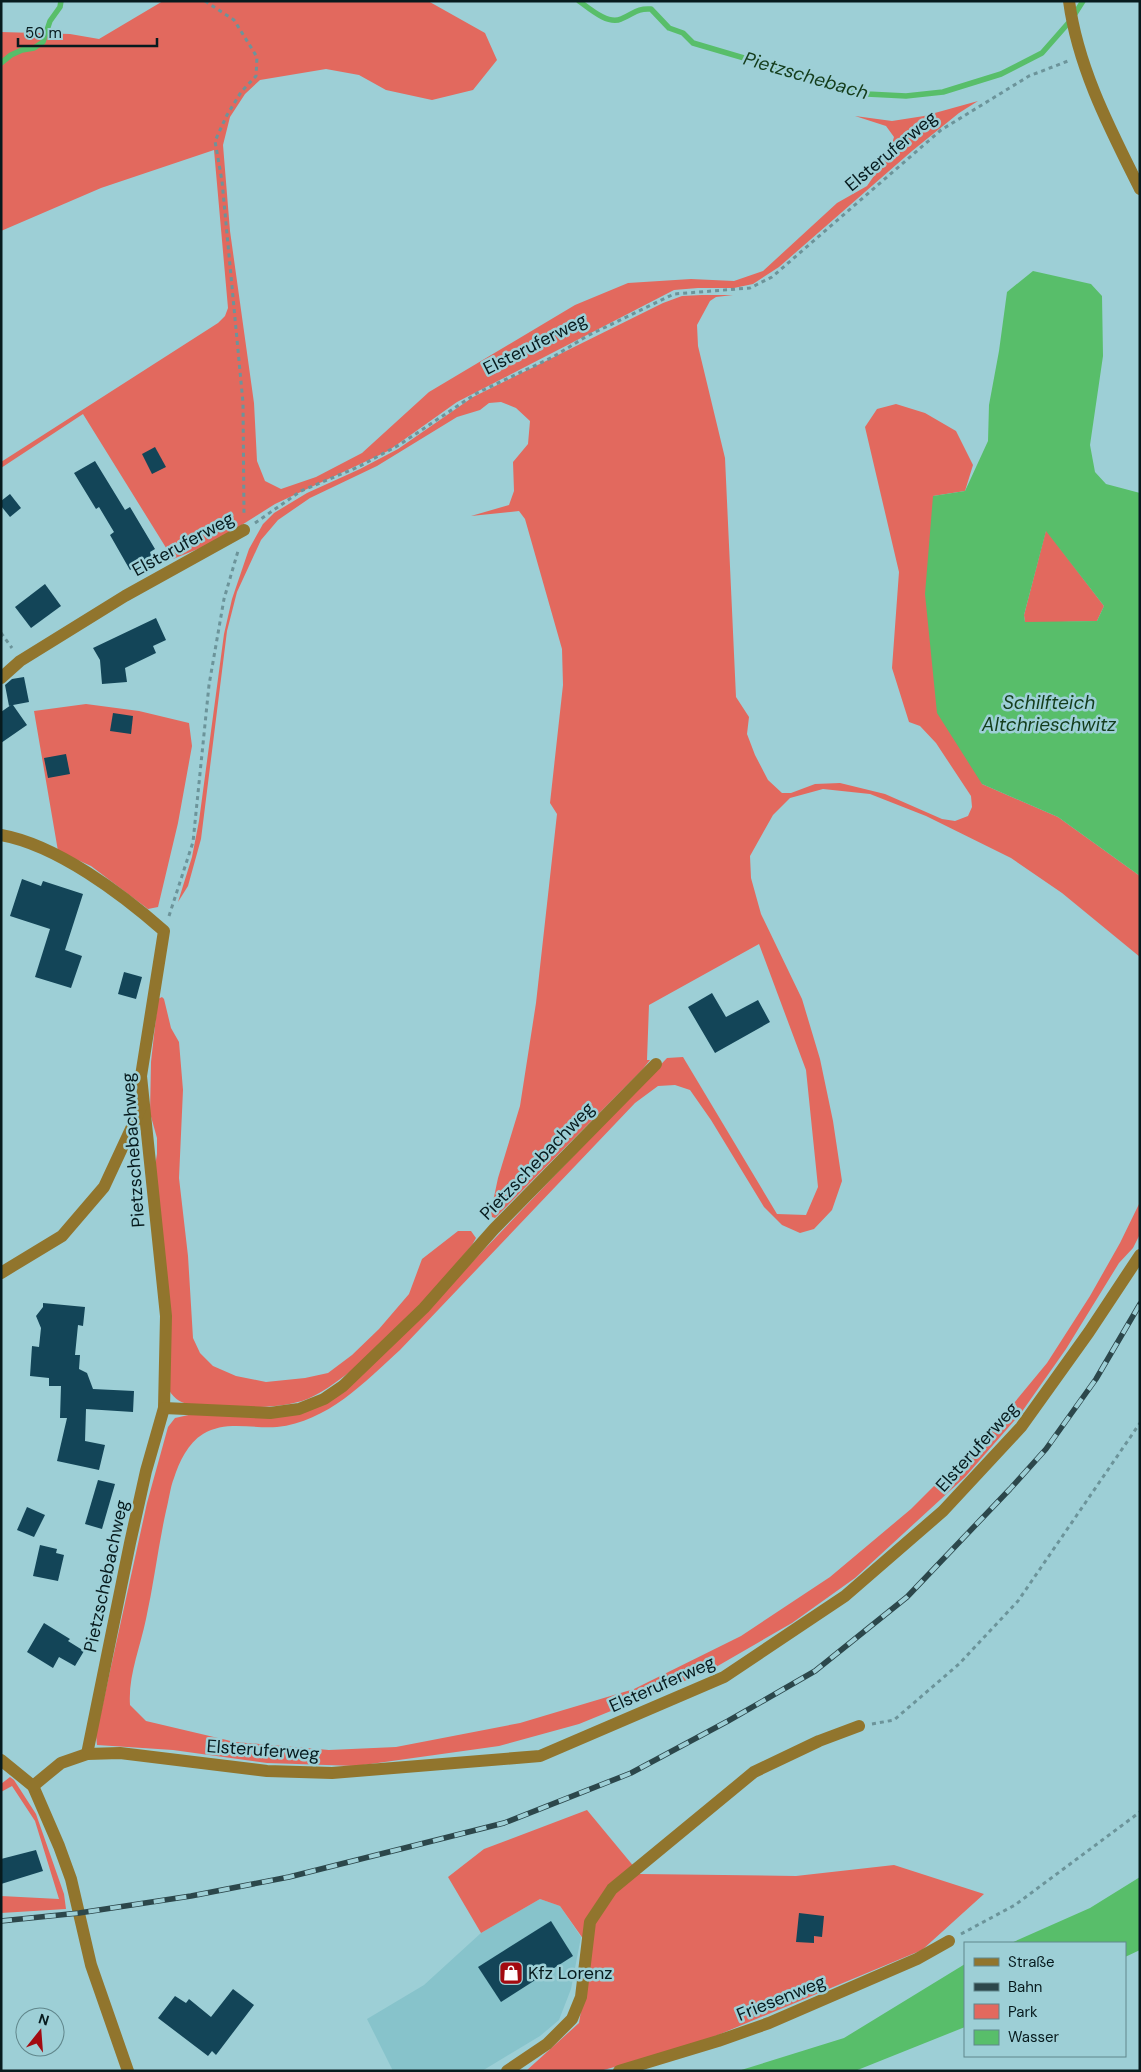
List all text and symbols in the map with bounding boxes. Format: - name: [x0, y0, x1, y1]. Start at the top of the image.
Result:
- scale bar: [18, 15, 156, 47]
- text: 50 m: [25, 23, 62, 43]
- water label: Pietzschebach: [741, 46, 871, 105]
- street label: Elsteruferweg: [840, 105, 942, 197]
- street label: Elsteruferweg: [479, 308, 591, 380]
- street label: Elsteruferweg: [128, 506, 238, 582]
- water label: Schilfteich Altchrieschwitz: [981, 690, 1116, 737]
- street label: Pietzschebachweg: [116, 1072, 150, 1228]
- street label: Pietzschebachweg: [474, 1097, 600, 1225]
- street label: Elsteruferweg: [930, 1397, 1024, 1497]
- street label: Pietzschebachweg: [78, 1498, 134, 1654]
- street label: Elsteruferweg: [605, 1650, 719, 1718]
- street label: Elsteruferweg: [206, 1734, 320, 1766]
- legend: [964, 1942, 1126, 2057]
- text: Straße: [1008, 1952, 1055, 1972]
- shop icon: Kfz Lorenz: [498, 1960, 524, 1986]
- place label: Kfz Lorenz: [528, 1961, 613, 1985]
- street label: Friesenweg: [733, 1969, 829, 2027]
- text: Bahn: [1008, 1977, 1042, 1997]
- text: Park: [1008, 2002, 1038, 2022]
- north arrow: [15, 2007, 65, 2057]
- text: N: [36, 2009, 51, 2030]
- text: Wasser: [1008, 2027, 1060, 2047]

